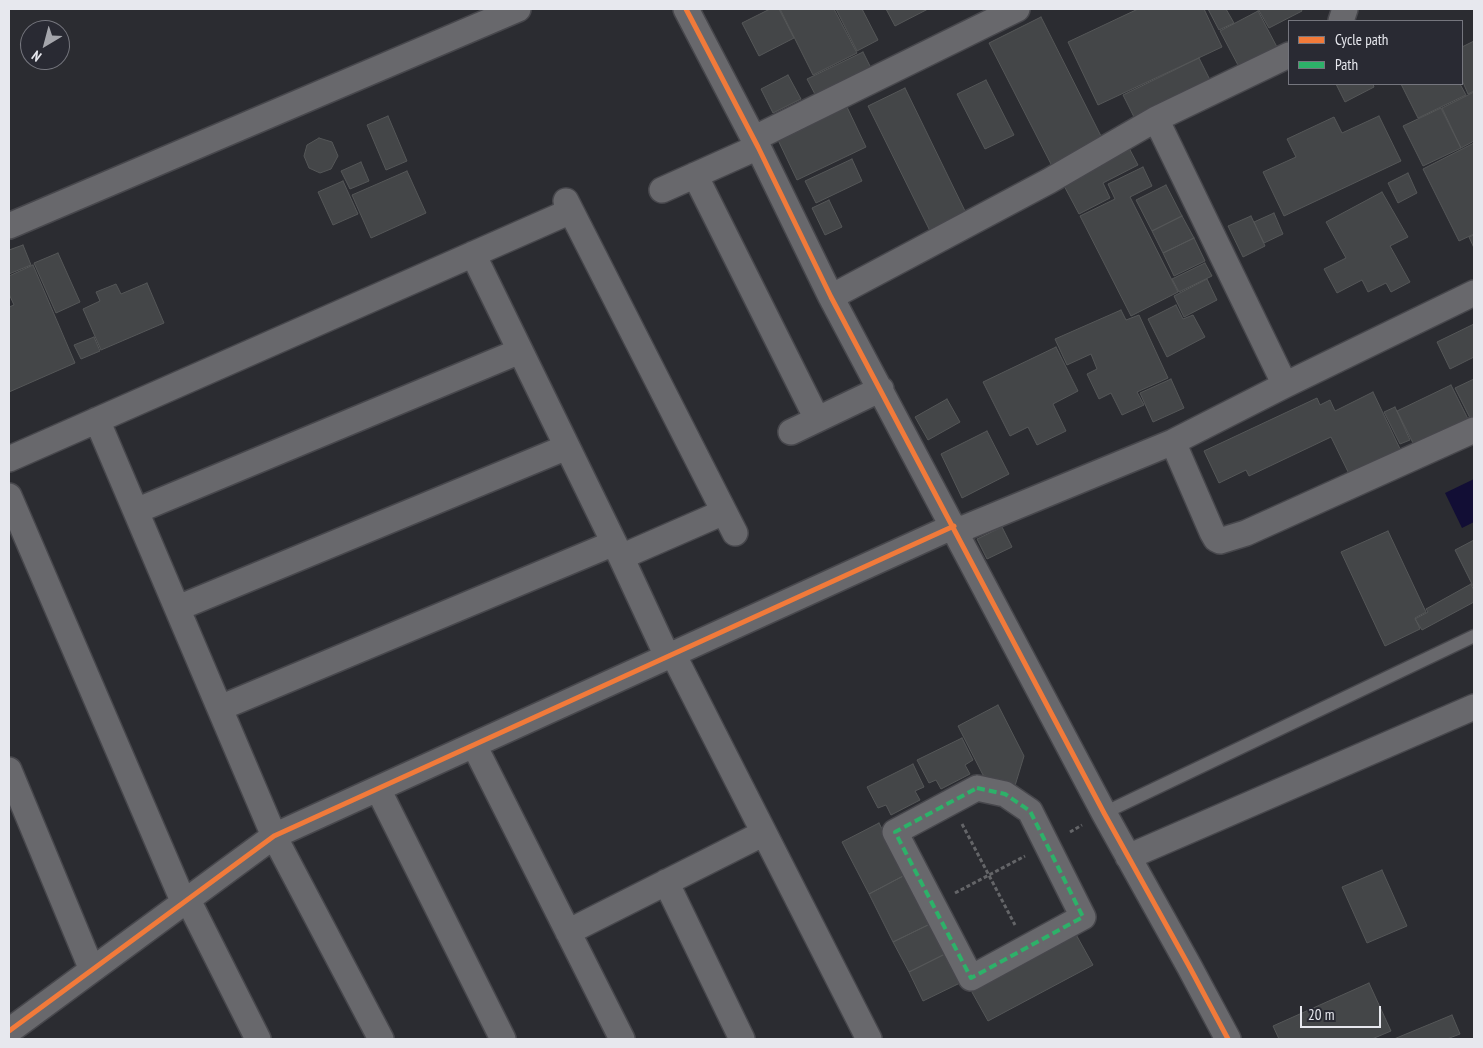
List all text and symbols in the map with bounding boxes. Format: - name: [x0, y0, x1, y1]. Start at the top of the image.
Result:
- north arrow: [20, 20, 70, 70]
- legend: [1288, 20, 1463, 85]
- text: Cycle path: [1335, 30, 1388, 49]
- text: N: [28, 47, 45, 66]
- text: Path: [1335, 55, 1358, 74]
- scale bar: [1303, 996, 1384, 1028]
- text: 20 m: [1308, 1005, 1334, 1024]

